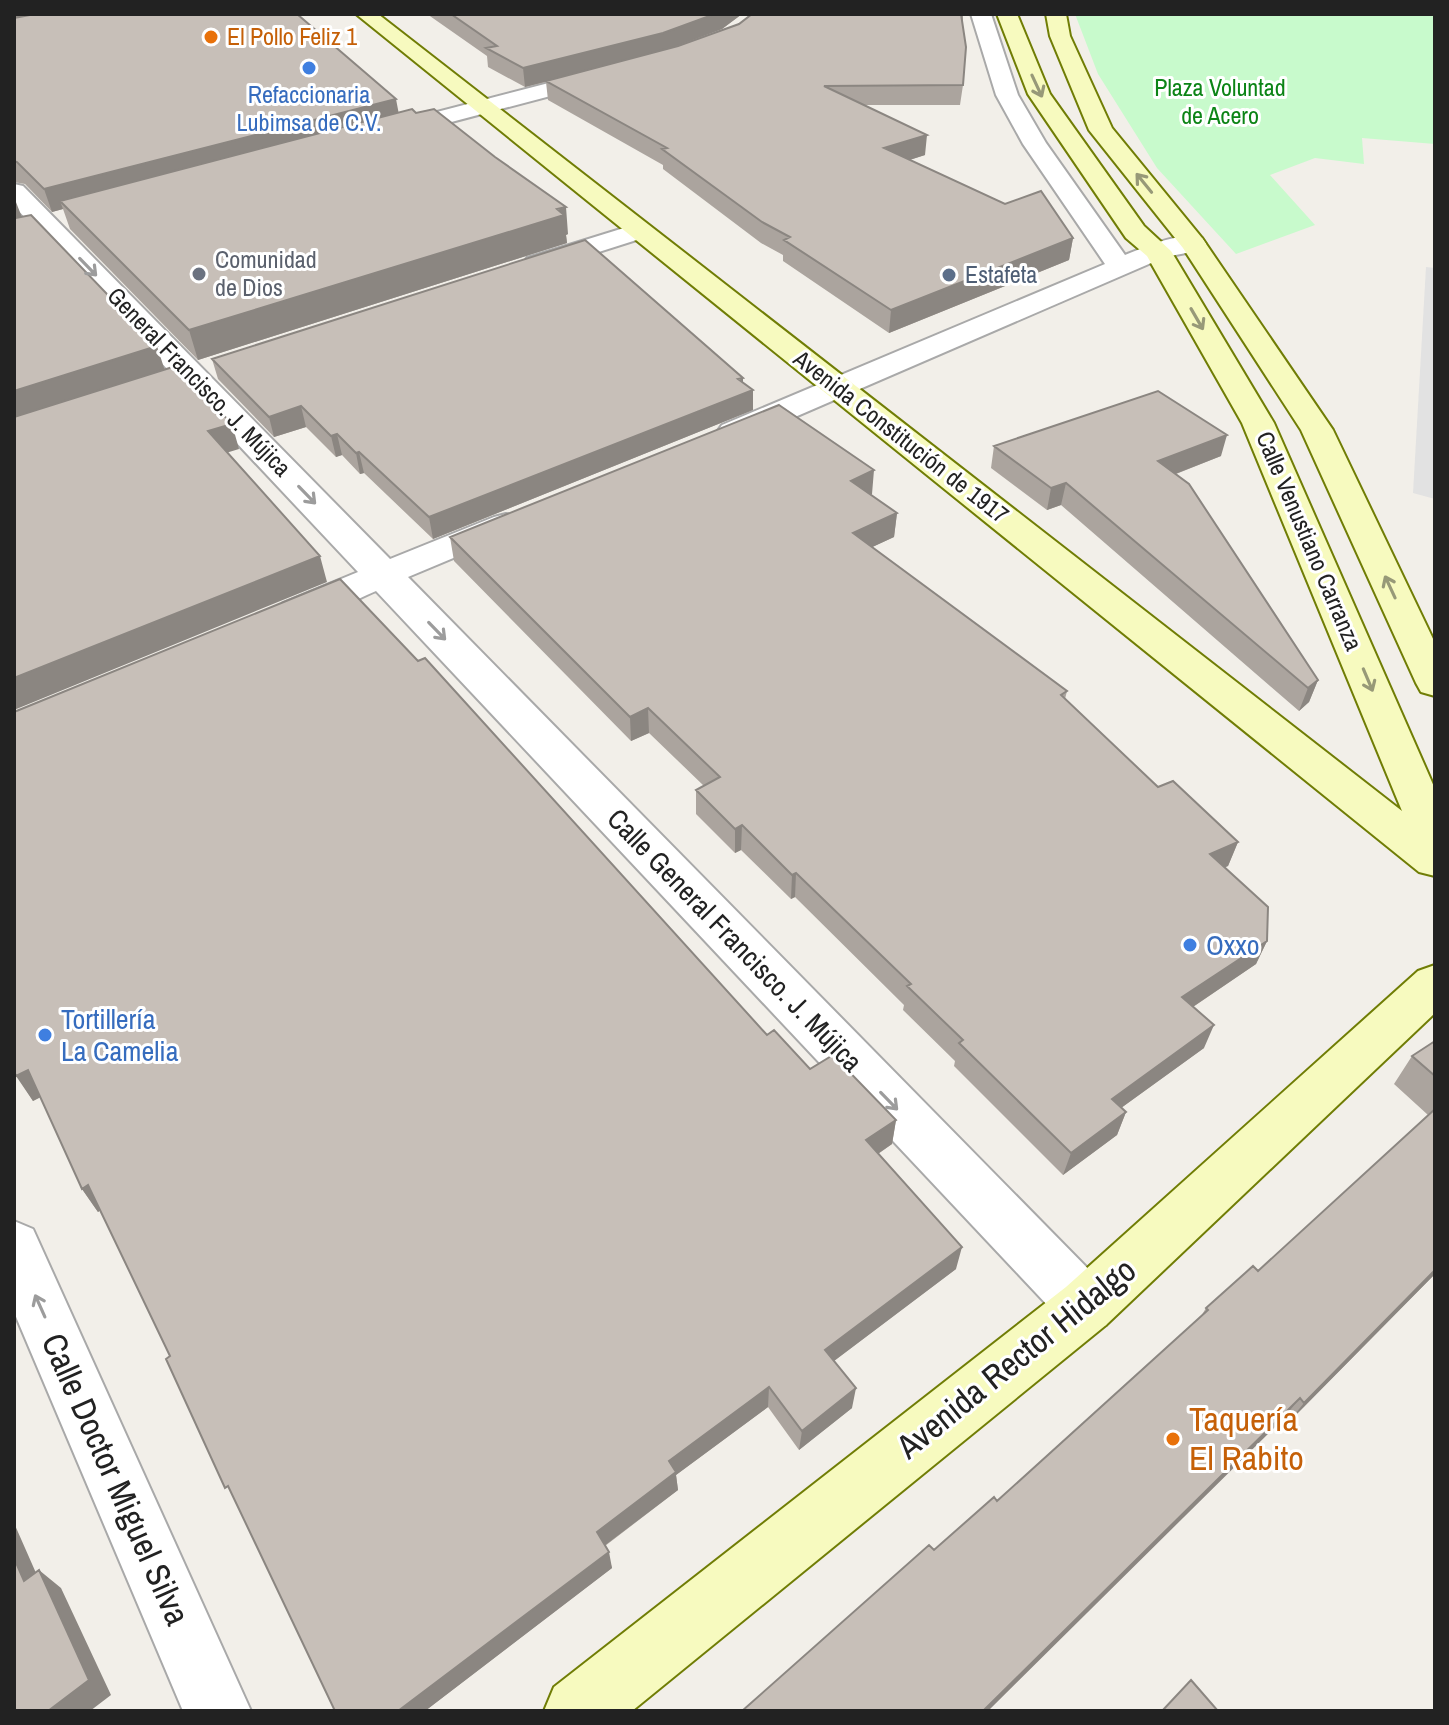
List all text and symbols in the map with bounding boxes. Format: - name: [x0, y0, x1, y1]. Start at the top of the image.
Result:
- place label: El Pollo Feliz 1: [227, 20, 357, 52]
- marker: El Pollo Feliz 1: [202, 28, 220, 46]
- marker: Refaccionaria Lubimsa de C.V.: [300, 59, 318, 77]
- park label: Plaza Voluntad de Acero: [1154, 71, 1286, 131]
- one-way arrow: [1030, 74, 1045, 98]
- place label: Refaccionaria Lubimsa de C.V.: [237, 78, 381, 138]
- one-way arrow: [1135, 173, 1152, 194]
- place label: Comunidad de Dios: [215, 243, 317, 303]
- one-way arrow: [78, 257, 97, 277]
- place label: Estafeta: [965, 258, 1037, 290]
- marker: Comunidad de Dios: [190, 265, 208, 283]
- marker: Estafeta: [940, 266, 958, 284]
- street label: General Francisco. J. Mújica: [101, 280, 299, 483]
- one-way arrow: [1189, 307, 1205, 330]
- street label: Avenida Constitución de 1917: [787, 342, 1016, 530]
- street label: Calle Venustiano Carranza: [1249, 426, 1371, 655]
- one-way arrow: [297, 484, 315, 504]
- one-way arrow: [1382, 575, 1397, 599]
- one-way arrow: [428, 620, 446, 640]
- one-way arrow: [1362, 667, 1377, 692]
- street label: Calle General Francisco. J. Mújica: [599, 800, 871, 1080]
- place label: Oxxo: [1206, 926, 1260, 964]
- marker: Oxxo: [1181, 936, 1199, 954]
- place label: Tortillería La Camelia: [61, 1000, 179, 1070]
- marker: Tortillería La Camelia: [36, 1026, 54, 1044]
- one-way arrow: [879, 1090, 898, 1110]
- street label: Avenida Rector Hidalgo: [886, 1247, 1145, 1469]
- one-way arrow: [32, 1294, 47, 1318]
- street label: Calle Doctor Miguel Silva: [31, 1326, 201, 1632]
- place label: Taquería El Rabito: [1189, 1396, 1304, 1481]
- marker: Taquería El Rabito: [1164, 1430, 1182, 1448]

